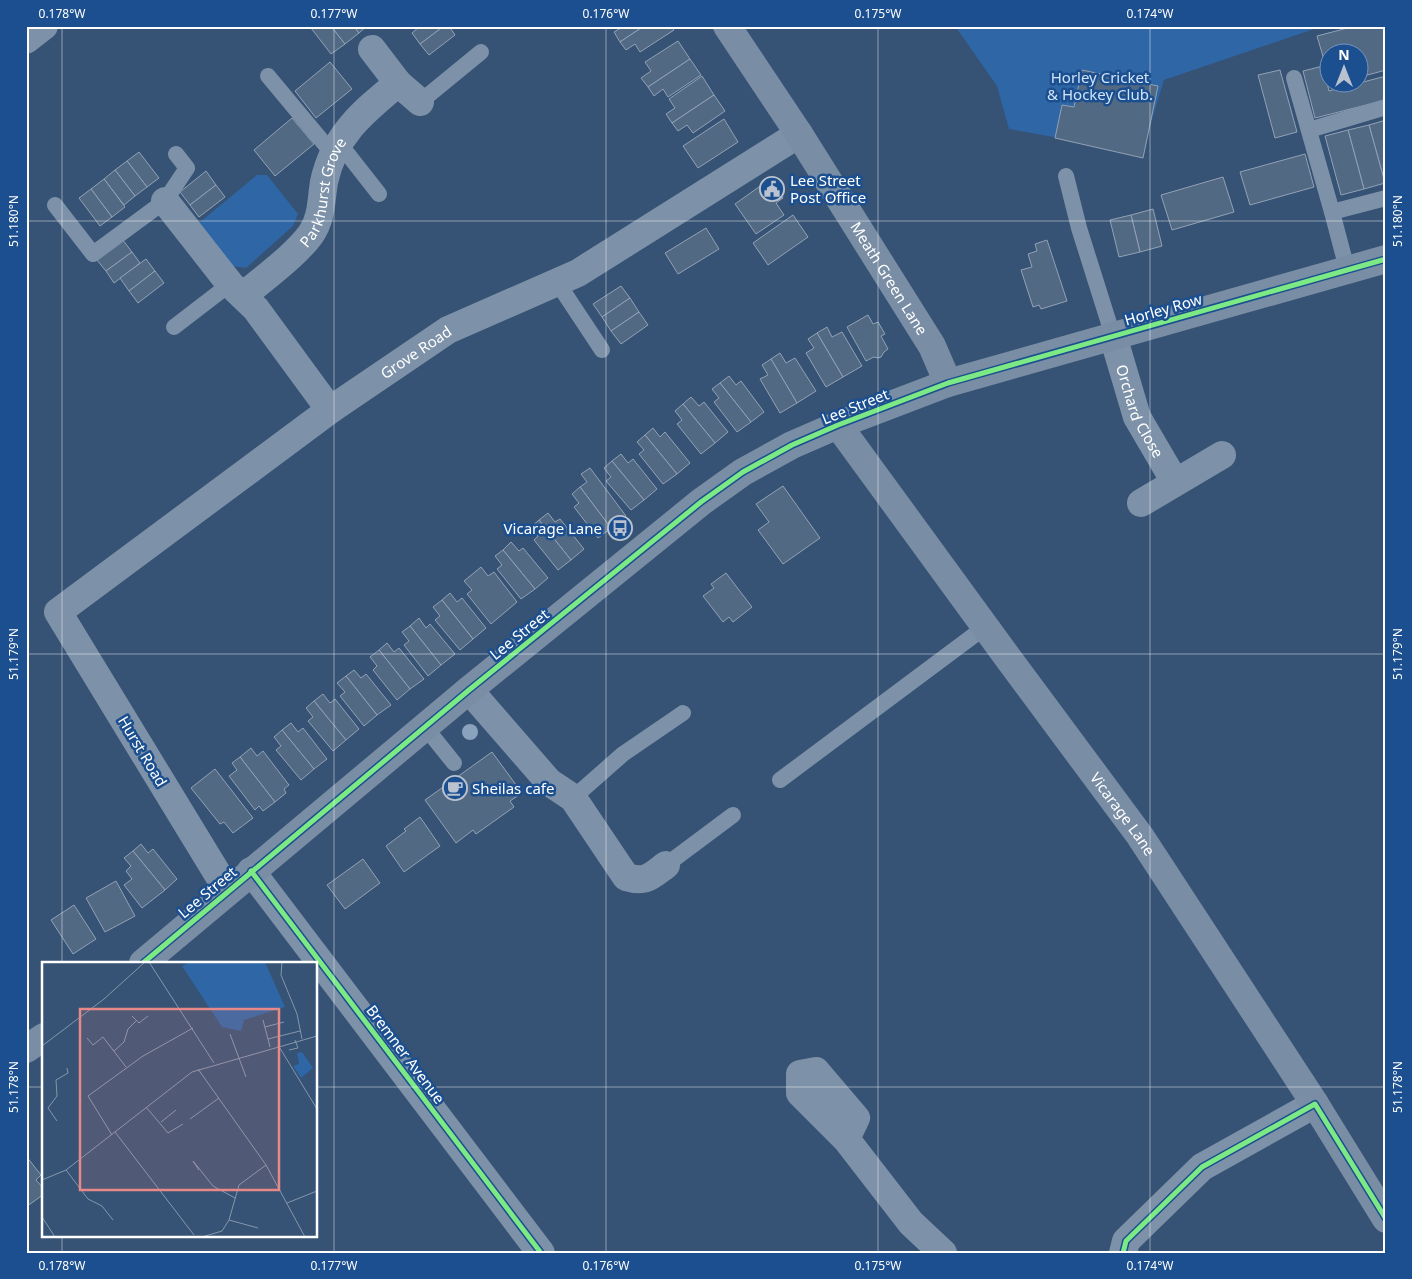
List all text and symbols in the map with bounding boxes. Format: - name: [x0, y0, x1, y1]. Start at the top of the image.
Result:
- text: 0.178°W: [39, 5, 85, 22]
- text: 0.177°W: [311, 5, 357, 22]
- text: 0.176°W: [583, 5, 629, 22]
- text: 0.175°W: [855, 5, 901, 22]
- text: 0.174°W: [1127, 5, 1173, 22]
- north arrow: [1320, 42, 1370, 92]
- text: N: [1338, 45, 1350, 64]
- park label: Horley Cricket & Hockey Club.: [1047, 67, 1153, 104]
- street label: Parkhurst Grove: [295, 134, 350, 251]
- place label: Lee Street Post Office: [790, 170, 866, 207]
- public building icon: Lee Street Post Office: [759, 176, 785, 202]
- text: 51.180°N: [5, 195, 22, 247]
- text: 51.180°N: [1389, 195, 1406, 247]
- street label: Meath Green Lane: [846, 218, 932, 339]
- street label: Horley Row: [1122, 288, 1204, 330]
- street label: Grove Road: [376, 321, 455, 383]
- street label: Orchard Close: [1112, 362, 1169, 461]
- street label: Lee Street: [819, 383, 892, 428]
- bus stop icon: Vicarage Lane: [607, 515, 633, 541]
- place label: Vicarage Lane: [504, 518, 602, 538]
- street label: Lee Street: [485, 604, 553, 664]
- text: 51.179°N: [5, 628, 22, 680]
- text: 51.179°N: [1389, 628, 1406, 680]
- street label: Hurst Road: [114, 712, 172, 790]
- street label: Vicarage Lane: [1086, 768, 1160, 859]
- cafe icon: Sheilas cafe: [442, 775, 468, 801]
- place label: Sheilas cafe: [472, 778, 554, 798]
- street label: Lee Street: [174, 861, 241, 922]
- inset map: [42, 962, 318, 1236]
- street label: Bremner Avenue: [362, 1001, 450, 1107]
- text: 51.178°N: [5, 1061, 22, 1113]
- text: 51.178°N: [1389, 1061, 1406, 1113]
- text: 0.178°W: [39, 1257, 85, 1274]
- text: 0.177°W: [311, 1257, 357, 1274]
- text: 0.176°W: [583, 1257, 629, 1274]
- text: 0.175°W: [855, 1257, 901, 1274]
- text: 0.174°W: [1127, 1257, 1173, 1274]

